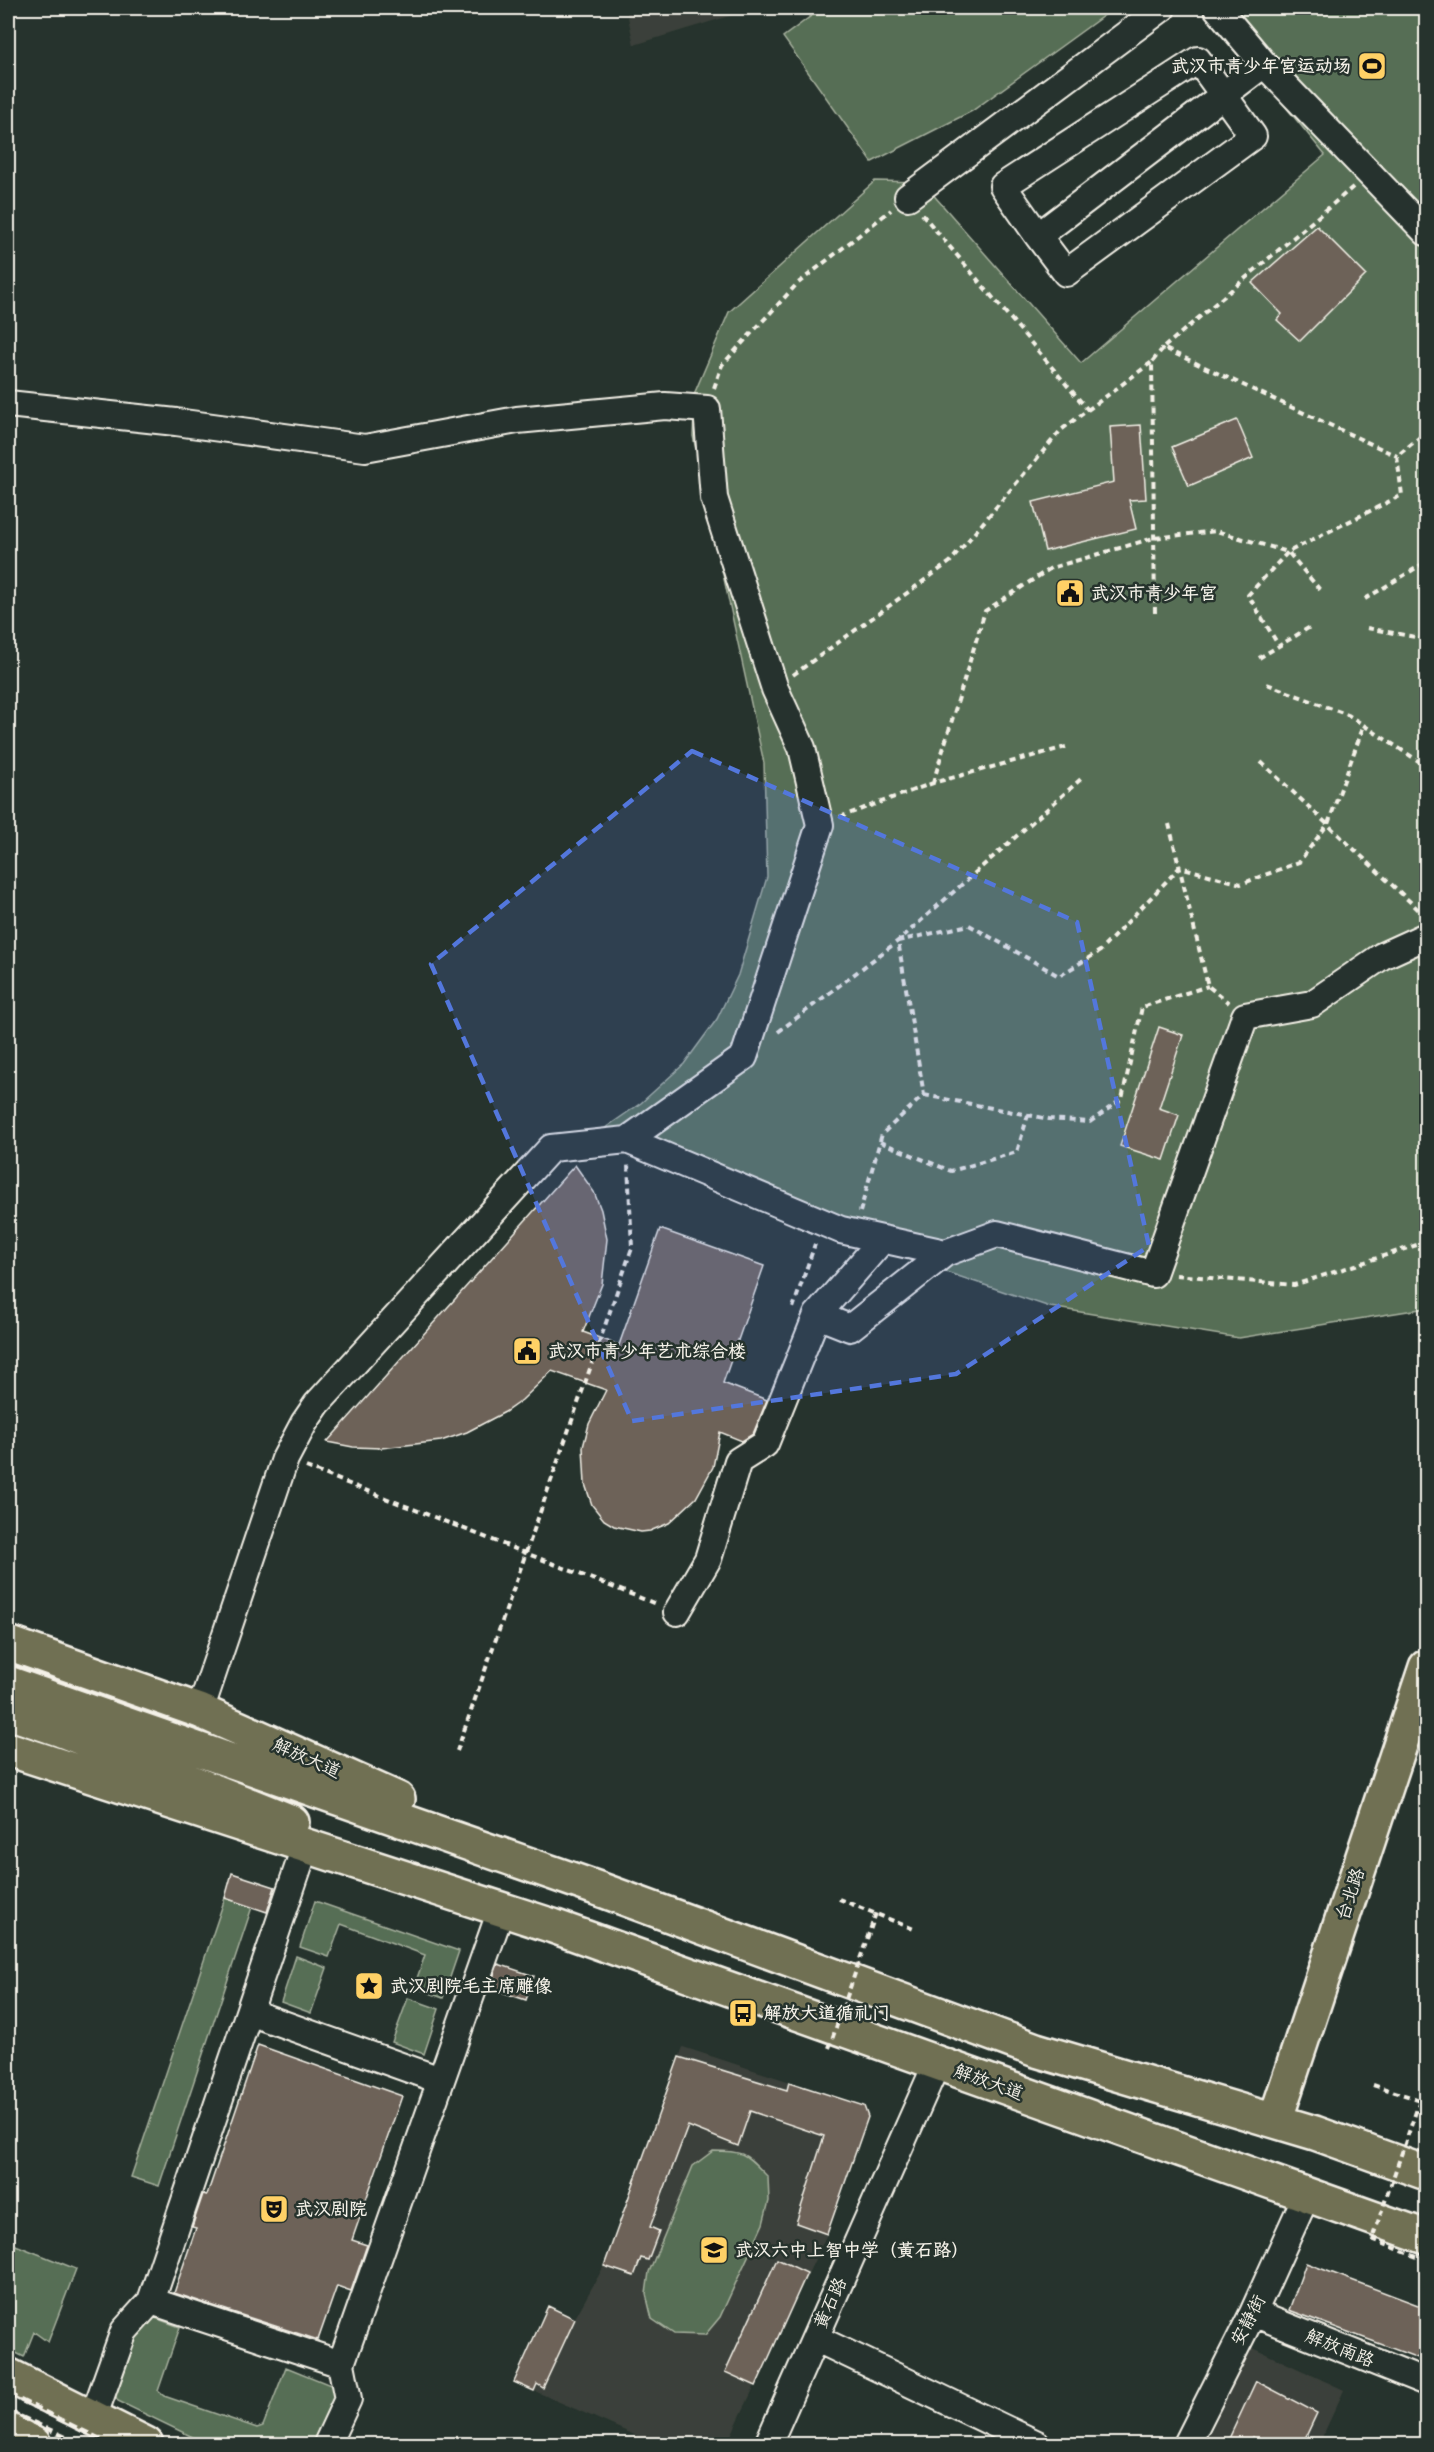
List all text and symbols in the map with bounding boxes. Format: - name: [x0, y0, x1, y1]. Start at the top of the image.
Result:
- sports icon: 武汉市青少年宫运动场: [1356, 50, 1388, 82]
- place label: 武汉市青少年宫运动场: [1171, 54, 1351, 78]
- public building icon: 武汉市青少年宫: [1054, 577, 1086, 609]
- place label: 武汉市青少年宫: [1091, 581, 1217, 605]
- public building icon: 武汉市青少年艺术综合楼: [511, 1335, 543, 1367]
- place label: 武汉市青少年艺术综合楼: [548, 1339, 746, 1363]
- street label: 解放大道: [269, 1732, 345, 1784]
- street label: 台北路: [1330, 1865, 1370, 1923]
- place icon: 武汉剧院毛主席雕像: [353, 1970, 385, 2002]
- place label: 武汉剧院毛主席雕像: [390, 1974, 552, 1998]
- bus stop icon: 解放大道循礼门: [727, 1997, 759, 2029]
- place label: 解放大道循礼门: [764, 2001, 890, 2025]
- street label: 解放大道: [951, 2058, 1027, 2106]
- theatre icon: 武汉剧院: [258, 2193, 290, 2225]
- place label: 武汉剧院: [295, 2197, 367, 2221]
- school or university icon: 武汉六中上智中学（黄石路）: [698, 2234, 730, 2266]
- place label: 武汉六中上智中学（黄石路）: [735, 2238, 969, 2262]
- street label: 黄石路: [808, 2273, 852, 2333]
- street label: 安静街: [1225, 2290, 1271, 2350]
- street label: 解放南路: [1302, 2323, 1378, 2373]

